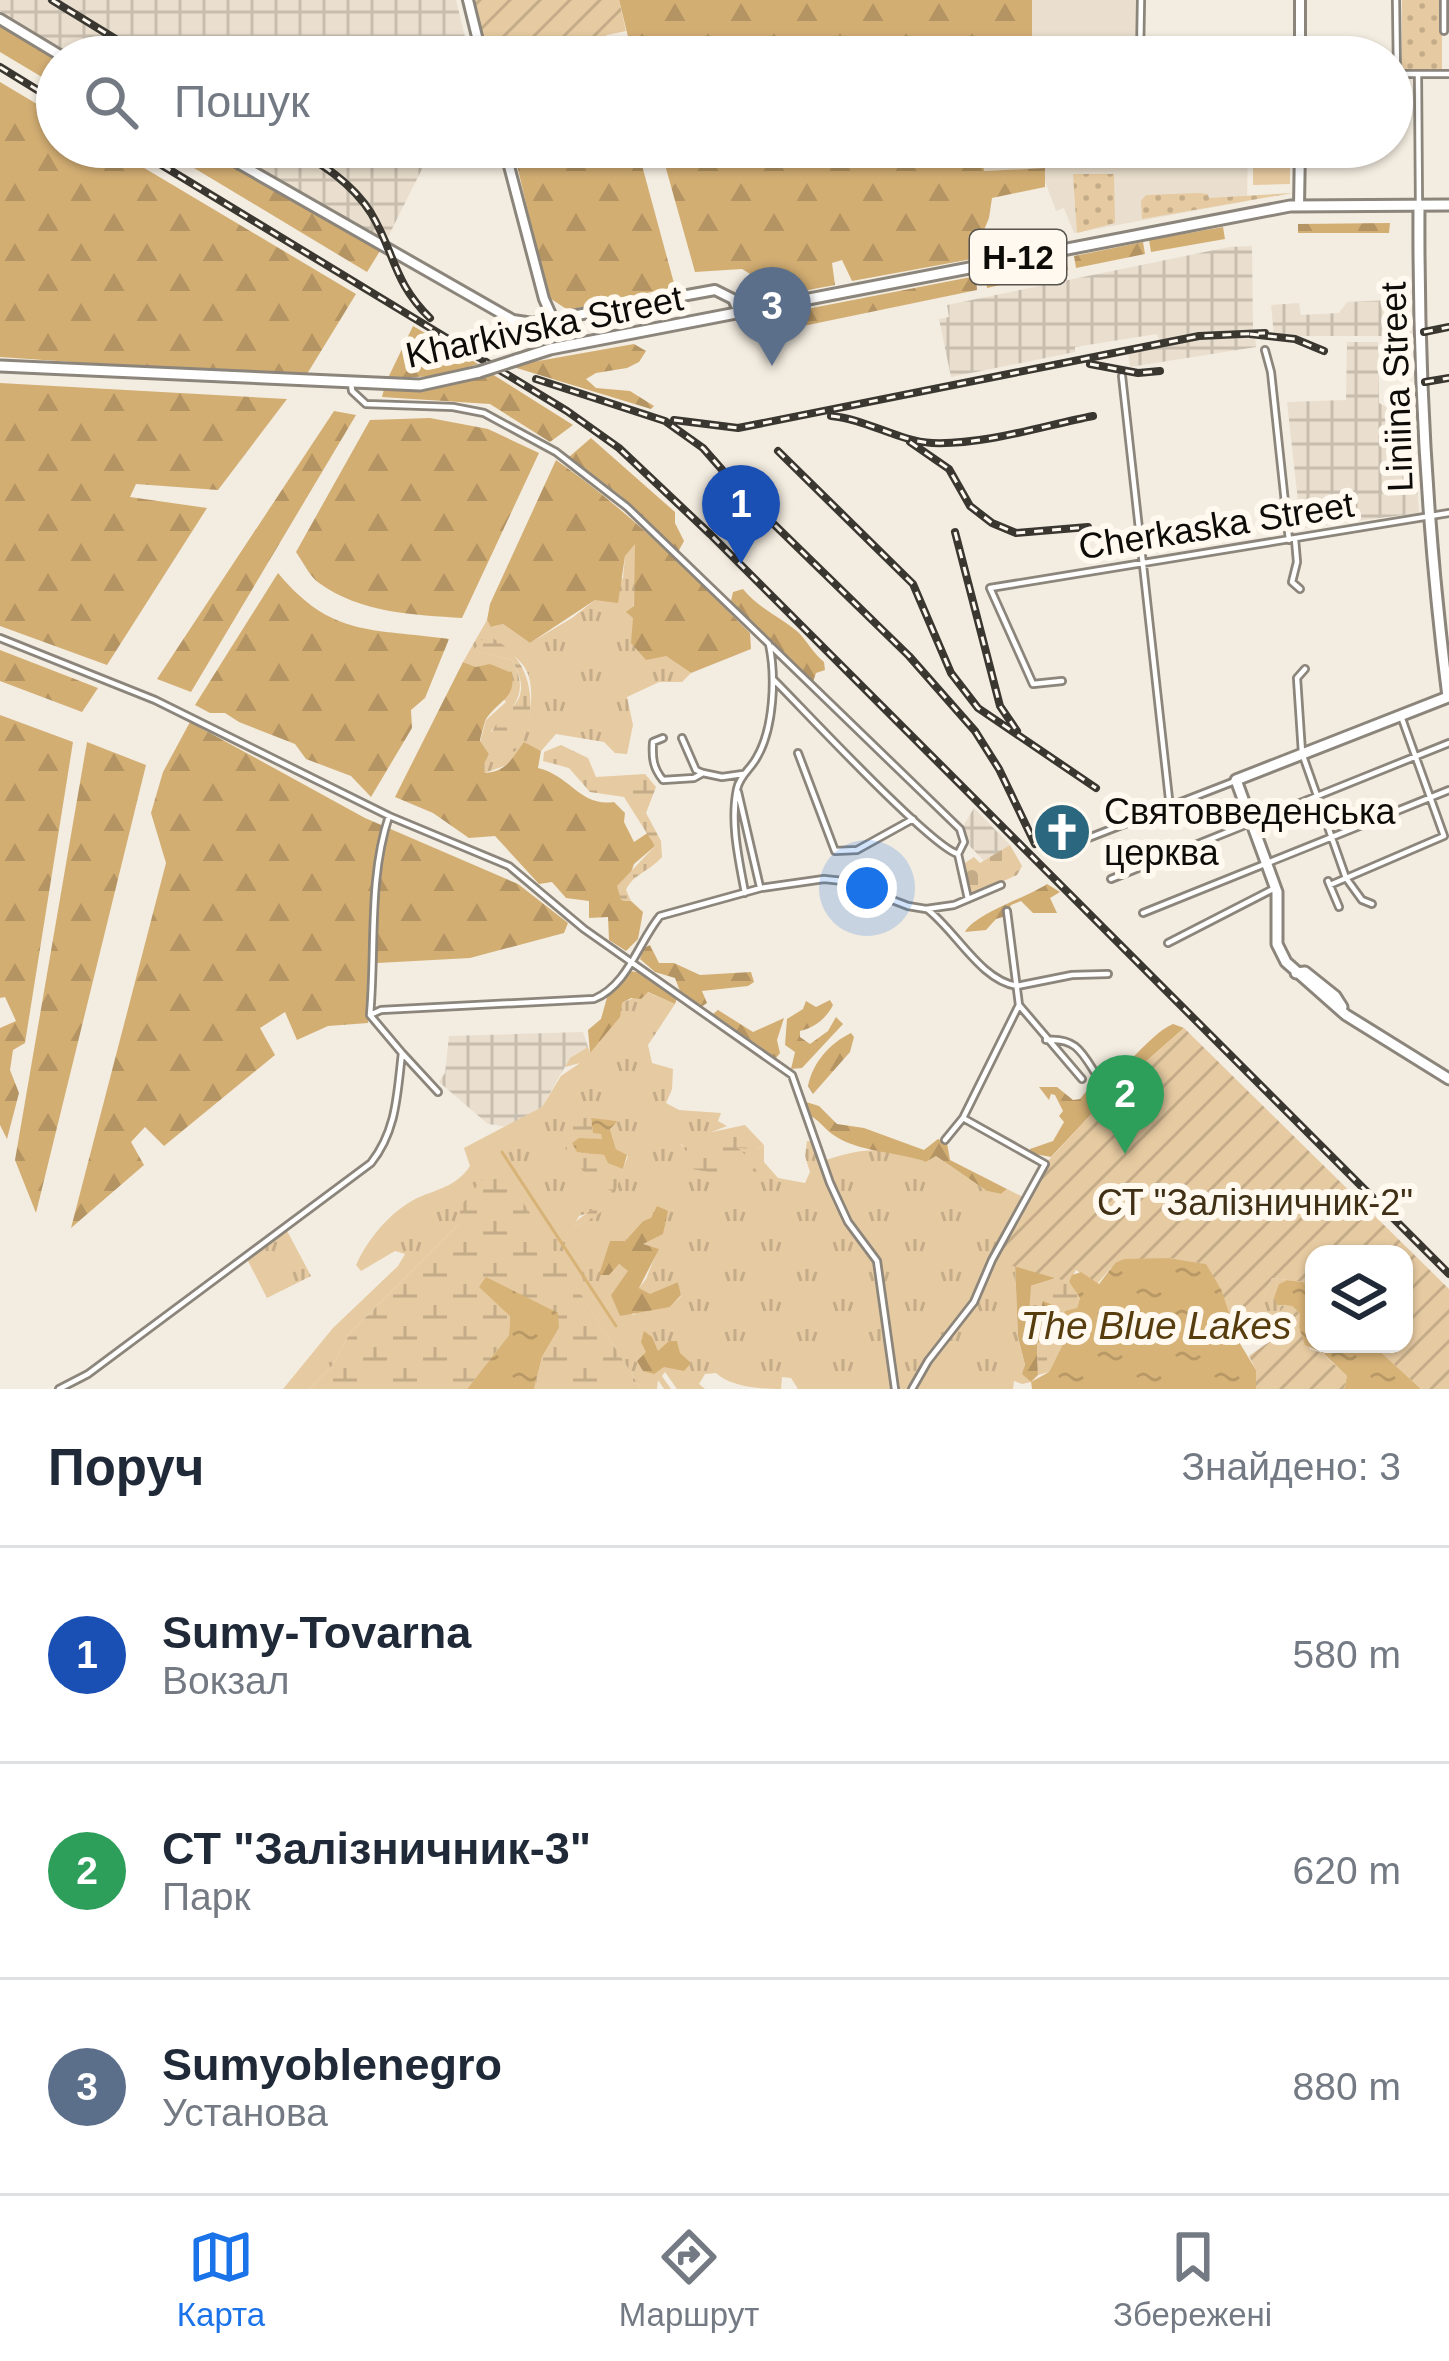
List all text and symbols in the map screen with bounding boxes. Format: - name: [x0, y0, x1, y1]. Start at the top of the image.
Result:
- search box: [36, 36, 1413, 168]
- icon: search: [78, 69, 144, 135]
- text: Пошук: [174, 76, 310, 127]
- road number: Н-12: [970, 230, 1066, 284]
- pin: 3: [733, 267, 811, 366]
- street label: Kharkivska Street: [402, 277, 686, 376]
- street label: Liniina Street: [1372, 281, 1421, 493]
- pin: 1: [702, 465, 780, 564]
- street label: Cherkaska Street: [1076, 483, 1357, 567]
- place label: Святовведенська церква: [1104, 791, 1397, 873]
- church icon: Святовведенська церква: [1031, 801, 1093, 863]
- your location: [837, 858, 897, 918]
- pin: 2: [1086, 1055, 1164, 1154]
- park label: СТ "Залізничник-2": [1097, 1182, 1413, 1223]
- map controls: [1305, 1245, 1413, 1353]
- button: layers: [1305, 1245, 1413, 1353]
- water label: The Blue Lakes: [1020, 1304, 1292, 1347]
- text: Поруч: [48, 1439, 204, 1496]
- text: Знайдено: 3: [1181, 1445, 1401, 1488]
- text: Sumy-Tovarna: [162, 1607, 471, 1658]
- text: 1: [76, 1633, 98, 1676]
- text: 580 m: [1293, 1633, 1401, 1676]
- text: Вокзал: [162, 1659, 290, 1702]
- text: СТ "Залізничник-3": [162, 1823, 591, 1874]
- text: 2: [76, 1849, 98, 1892]
- text: 620 m: [1293, 1849, 1401, 1892]
- text: Парк: [162, 1875, 250, 1918]
- text: Sumyoblenegro: [162, 2039, 502, 2090]
- text: 3: [76, 2065, 98, 2108]
- text: 880 m: [1293, 2065, 1401, 2108]
- text: Установа: [162, 2091, 328, 2134]
- tab: Карта: [177, 2224, 265, 2334]
- tab: Маршрут: [619, 2224, 759, 2334]
- tab: Збережені: [1113, 2224, 1272, 2334]

